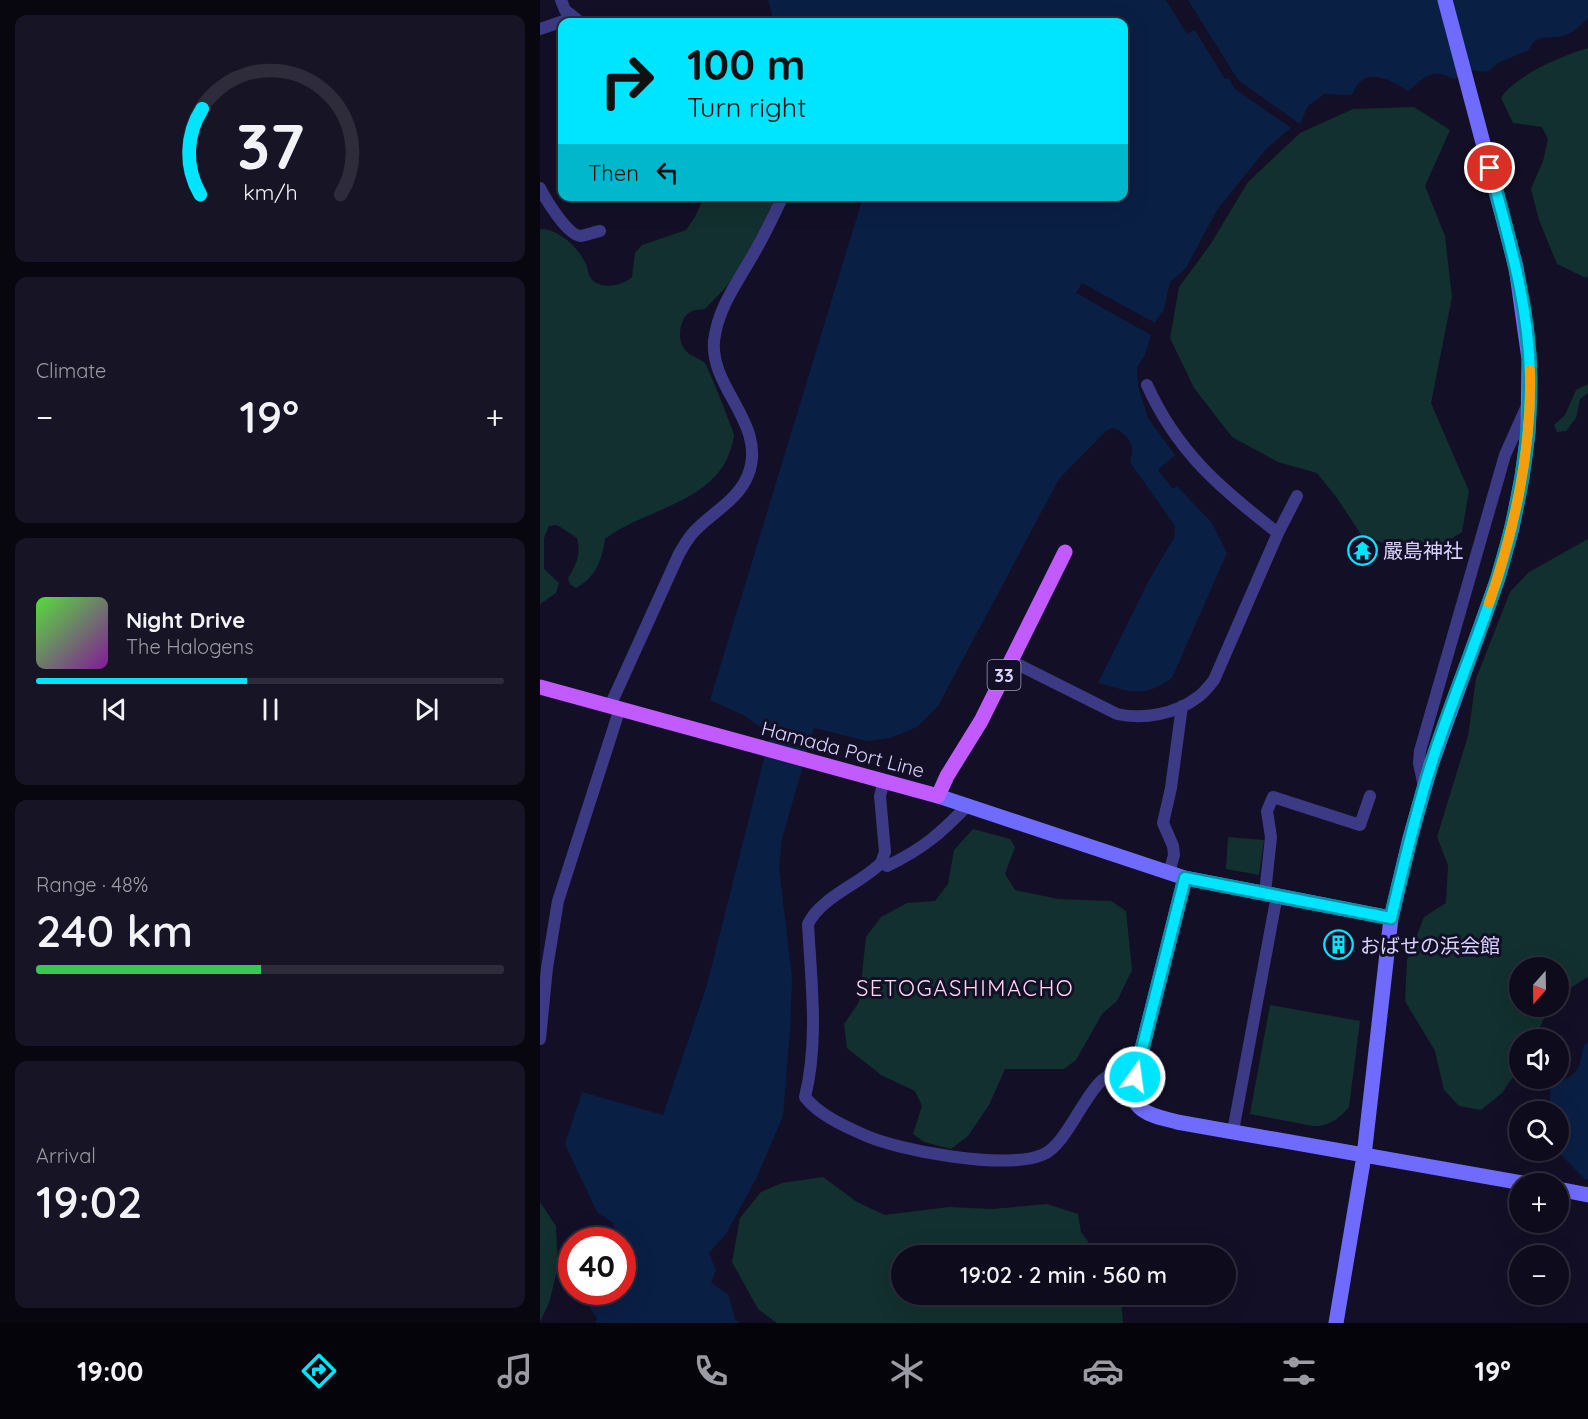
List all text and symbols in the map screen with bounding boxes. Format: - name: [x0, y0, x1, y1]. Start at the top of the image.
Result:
- text: 100 m: [687, 38, 805, 91]
- icon: right: [588, 42, 666, 120]
- text: Turn right: [687, 90, 806, 124]
- text: 37: [236, 107, 304, 185]
- pin: [1464, 142, 1515, 193]
- icon: arrive: [1473, 151, 1506, 184]
- icon: left: [651, 156, 684, 189]
- text: Then: [588, 159, 639, 187]
- text: km/h: [243, 180, 297, 206]
- text: Climate: [36, 358, 106, 383]
- text: 19°: [240, 388, 299, 444]
- text: −: [36, 396, 53, 437]
- text: +: [485, 396, 504, 437]
- temple icon: 嚴島神社: [1346, 534, 1378, 566]
- place label: 嚴島神社: [1383, 538, 1463, 563]
- text: Night Drive: [126, 606, 245, 634]
- text: The Halogens: [126, 634, 254, 659]
- road number: 33: [988, 660, 1020, 690]
- icon: previous: [98, 693, 131, 726]
- icon: pause: [254, 693, 287, 726]
- icon: next: [410, 693, 443, 726]
- street label: Hamada Port Line: [759, 715, 927, 783]
- text: Range · 48%: [36, 872, 148, 897]
- text: 240 km: [36, 902, 193, 958]
- building icon: おばせの浜会館: [1323, 929, 1355, 961]
- place label: おばせの浜会館: [1360, 933, 1500, 958]
- north arrow: [1509, 957, 1569, 1017]
- map controls: [1509, 957, 1569, 1305]
- district label: SETOGASHIMACHO: [856, 974, 1074, 1002]
- button: sound: [1509, 1029, 1569, 1089]
- position arrow: [1103, 1045, 1167, 1109]
- button: search: [1509, 1101, 1569, 1161]
- text: Arrival: [36, 1143, 96, 1168]
- text: 19:02: [36, 1173, 142, 1229]
- button: +: [1509, 1173, 1569, 1233]
- speed limit sign: 40: [558, 1227, 636, 1305]
- button: −: [1509, 1245, 1569, 1305]
- text: 19:02 · 2 min · 560 m: [960, 1261, 1167, 1289]
- icon: directions: [298, 1350, 340, 1392]
- icon: music: [494, 1350, 536, 1392]
- icon: phone: [690, 1350, 732, 1392]
- icon: climate: [886, 1350, 928, 1392]
- icon: car: [1082, 1350, 1124, 1392]
- icon: filters: [1278, 1350, 1320, 1392]
- text: 19:00: [77, 1354, 143, 1388]
- text: 19°: [1474, 1354, 1511, 1388]

